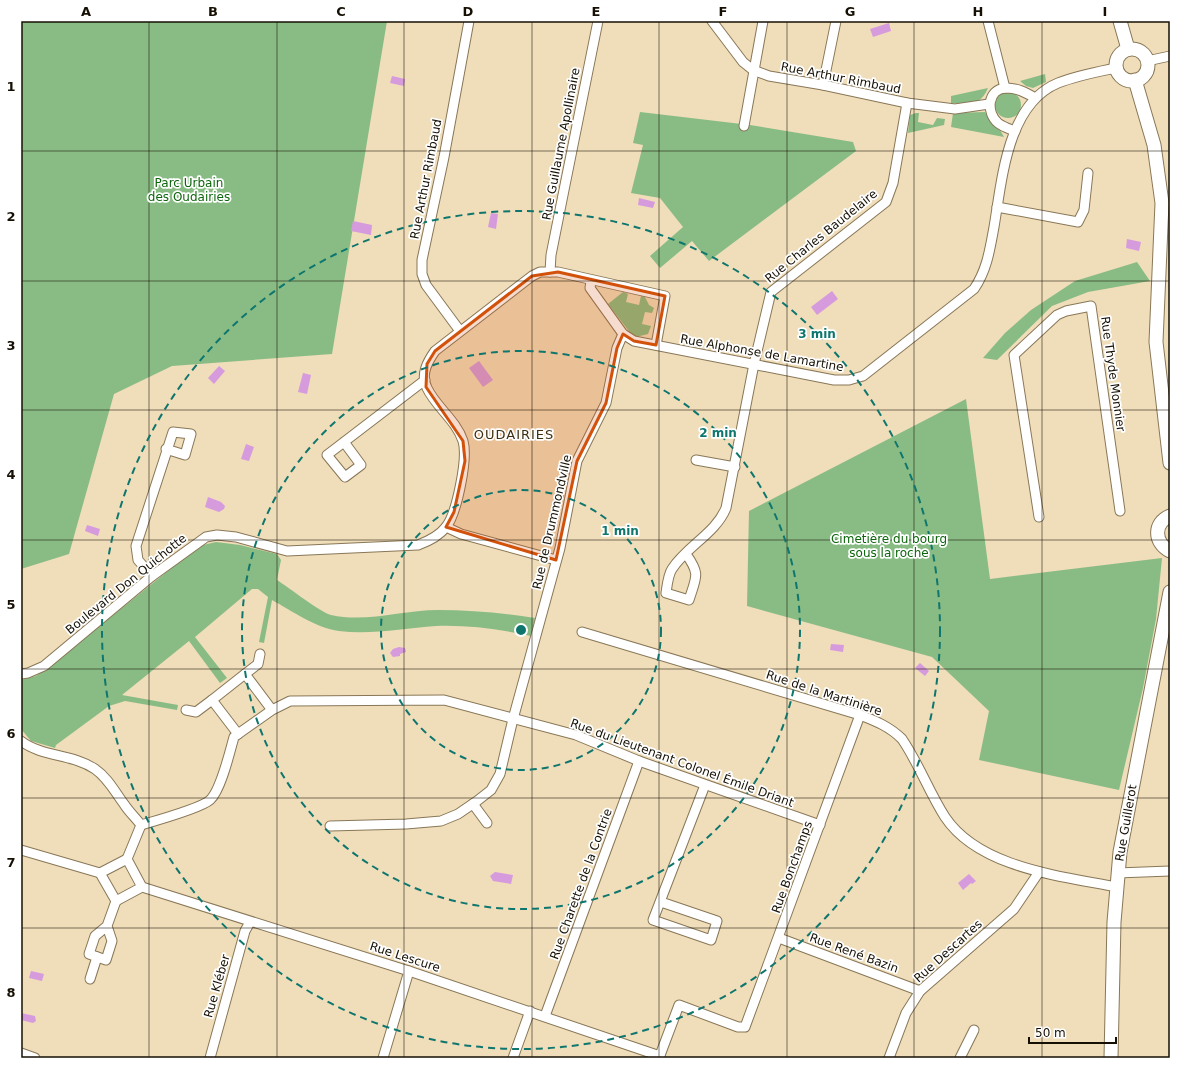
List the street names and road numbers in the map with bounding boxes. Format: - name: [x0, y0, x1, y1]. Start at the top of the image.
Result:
- street label: Rue Arthur Rimbaud: [780, 59, 902, 97]
- street label: Rue Guillaume Apollinaire: [539, 67, 583, 221]
- street label: Rue Arthur Rimbaud: [407, 118, 445, 240]
- street label: Rue Charles Baudelaire: [762, 187, 880, 285]
- street label: Rue Thyde Monnier: [1098, 316, 1128, 432]
- street label: Rue Alphonse de Lamartine: [679, 332, 845, 374]
- street label: Rue de Drummondville: [530, 453, 574, 591]
- street label: Boulevard Don Quichotte: [63, 531, 189, 637]
- street label: Rue de la Martinière: [764, 668, 884, 718]
- street label: Rue du Lieutenant Colonel Émile Driant: [568, 715, 796, 810]
- street label: Rue Guillerot: [1112, 783, 1140, 862]
- street label: Rue Charette de la Contrie: [547, 807, 615, 961]
- street label: Rue Bonchamps: [769, 819, 815, 915]
- street label: Rue Descartes: [911, 917, 985, 985]
- street label: Rue René Bazin: [808, 930, 900, 976]
- street label: Rue Lescure: [368, 939, 442, 975]
- street label: Rue Kléber: [201, 953, 233, 1019]

